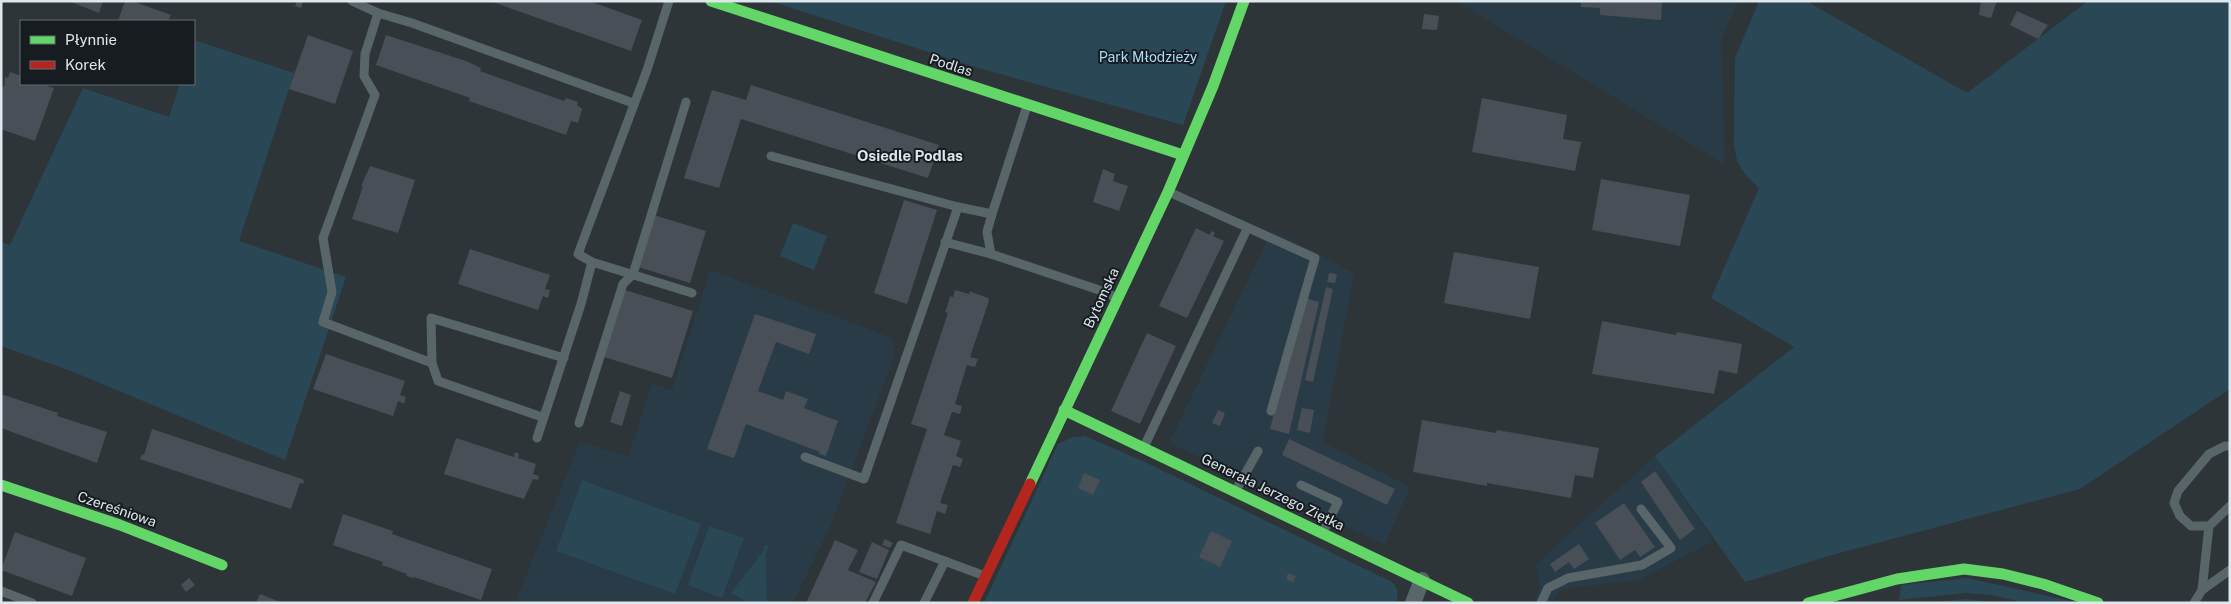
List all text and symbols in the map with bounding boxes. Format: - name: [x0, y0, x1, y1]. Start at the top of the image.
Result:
- legend: [20, 20, 195, 85]
- text: Płynnie: [65, 31, 117, 48]
- park label: Park Młodzieży: [1099, 49, 1198, 65]
- street label: Podlas: [928, 51, 974, 79]
- text: Korek: [65, 56, 106, 73]
- district label: Osiedle Podlas: [857, 147, 963, 164]
- street label: Bytomska: [1080, 265, 1122, 331]
- street label: Generała Jerzego Ziętka: [1199, 450, 1347, 534]
- street label: Czereśniowa: [75, 488, 159, 530]

